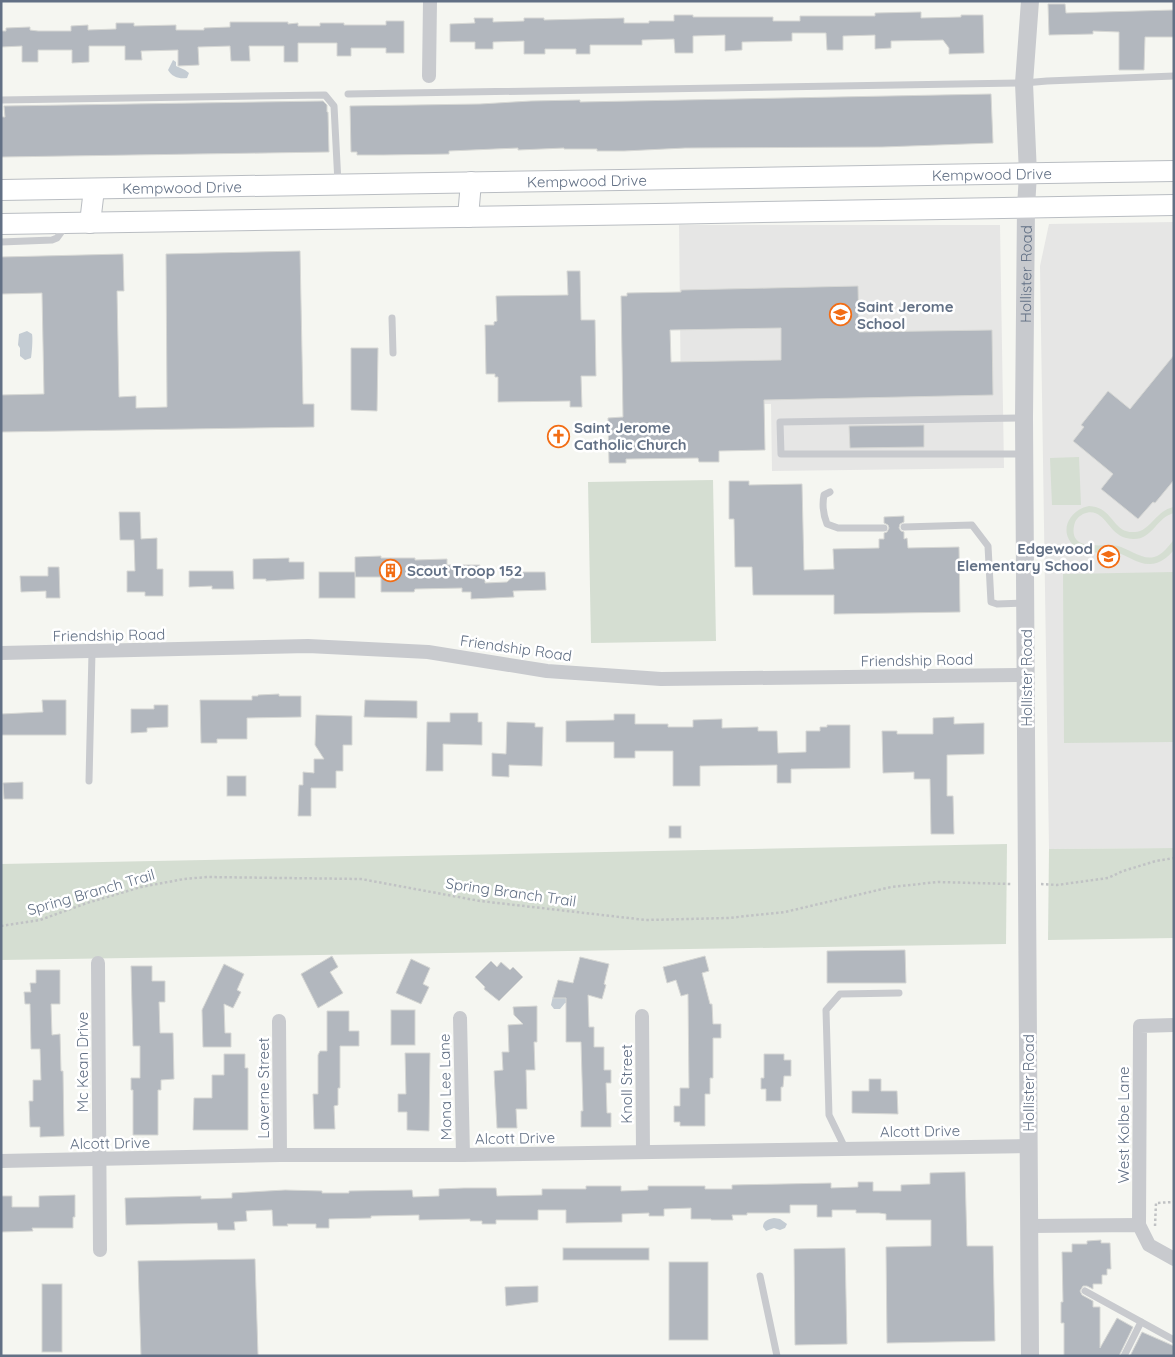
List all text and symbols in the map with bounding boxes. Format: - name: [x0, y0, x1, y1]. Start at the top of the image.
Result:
- street label: Kempwood Drive: [932, 163, 1052, 184]
- street label: Kempwood Drive: [527, 170, 647, 191]
- street label: Kempwood Drive: [122, 177, 242, 198]
- street label: Hollister Road: [1015, 225, 1035, 323]
- place label: Saint Jerome School: [857, 297, 954, 333]
- school or university icon: Saint Jerome School: [829, 303, 853, 327]
- place label: Saint Jerome Catholic Church: [574, 418, 686, 454]
- church icon: Saint Jerome Catholic Church: [546, 424, 570, 448]
- place label: Edgewood Elementary School: [957, 539, 1093, 575]
- school or university icon: Edgewood Elementary School: [1097, 545, 1121, 569]
- building icon: Scout Troop 152: [379, 558, 403, 582]
- place label: Scout Troop 152: [407, 561, 522, 580]
- street label: Friendship Road: [52, 625, 166, 645]
- street label: Hollister Road: [1017, 629, 1036, 727]
- street label: Friendship Road: [459, 631, 573, 665]
- street label: Friendship Road: [860, 650, 974, 670]
- street label: Spring Branch Trail: [25, 865, 157, 919]
- street label: Spring Branch Trail: [444, 873, 578, 911]
- street label: Mc Kean Drive: [73, 1012, 92, 1112]
- street label: Mona Lee Lane: [435, 1034, 455, 1140]
- street label: Hollister Road: [1019, 1034, 1038, 1132]
- street label: Laverne Street: [254, 1037, 273, 1139]
- street label: Knoll Street: [617, 1044, 636, 1124]
- street label: West Kolbe Lane: [1114, 1066, 1133, 1184]
- street label: Alcott Drive: [880, 1121, 960, 1141]
- street label: Alcott Drive: [475, 1128, 555, 1148]
- street label: Alcott Drive: [70, 1133, 150, 1153]

